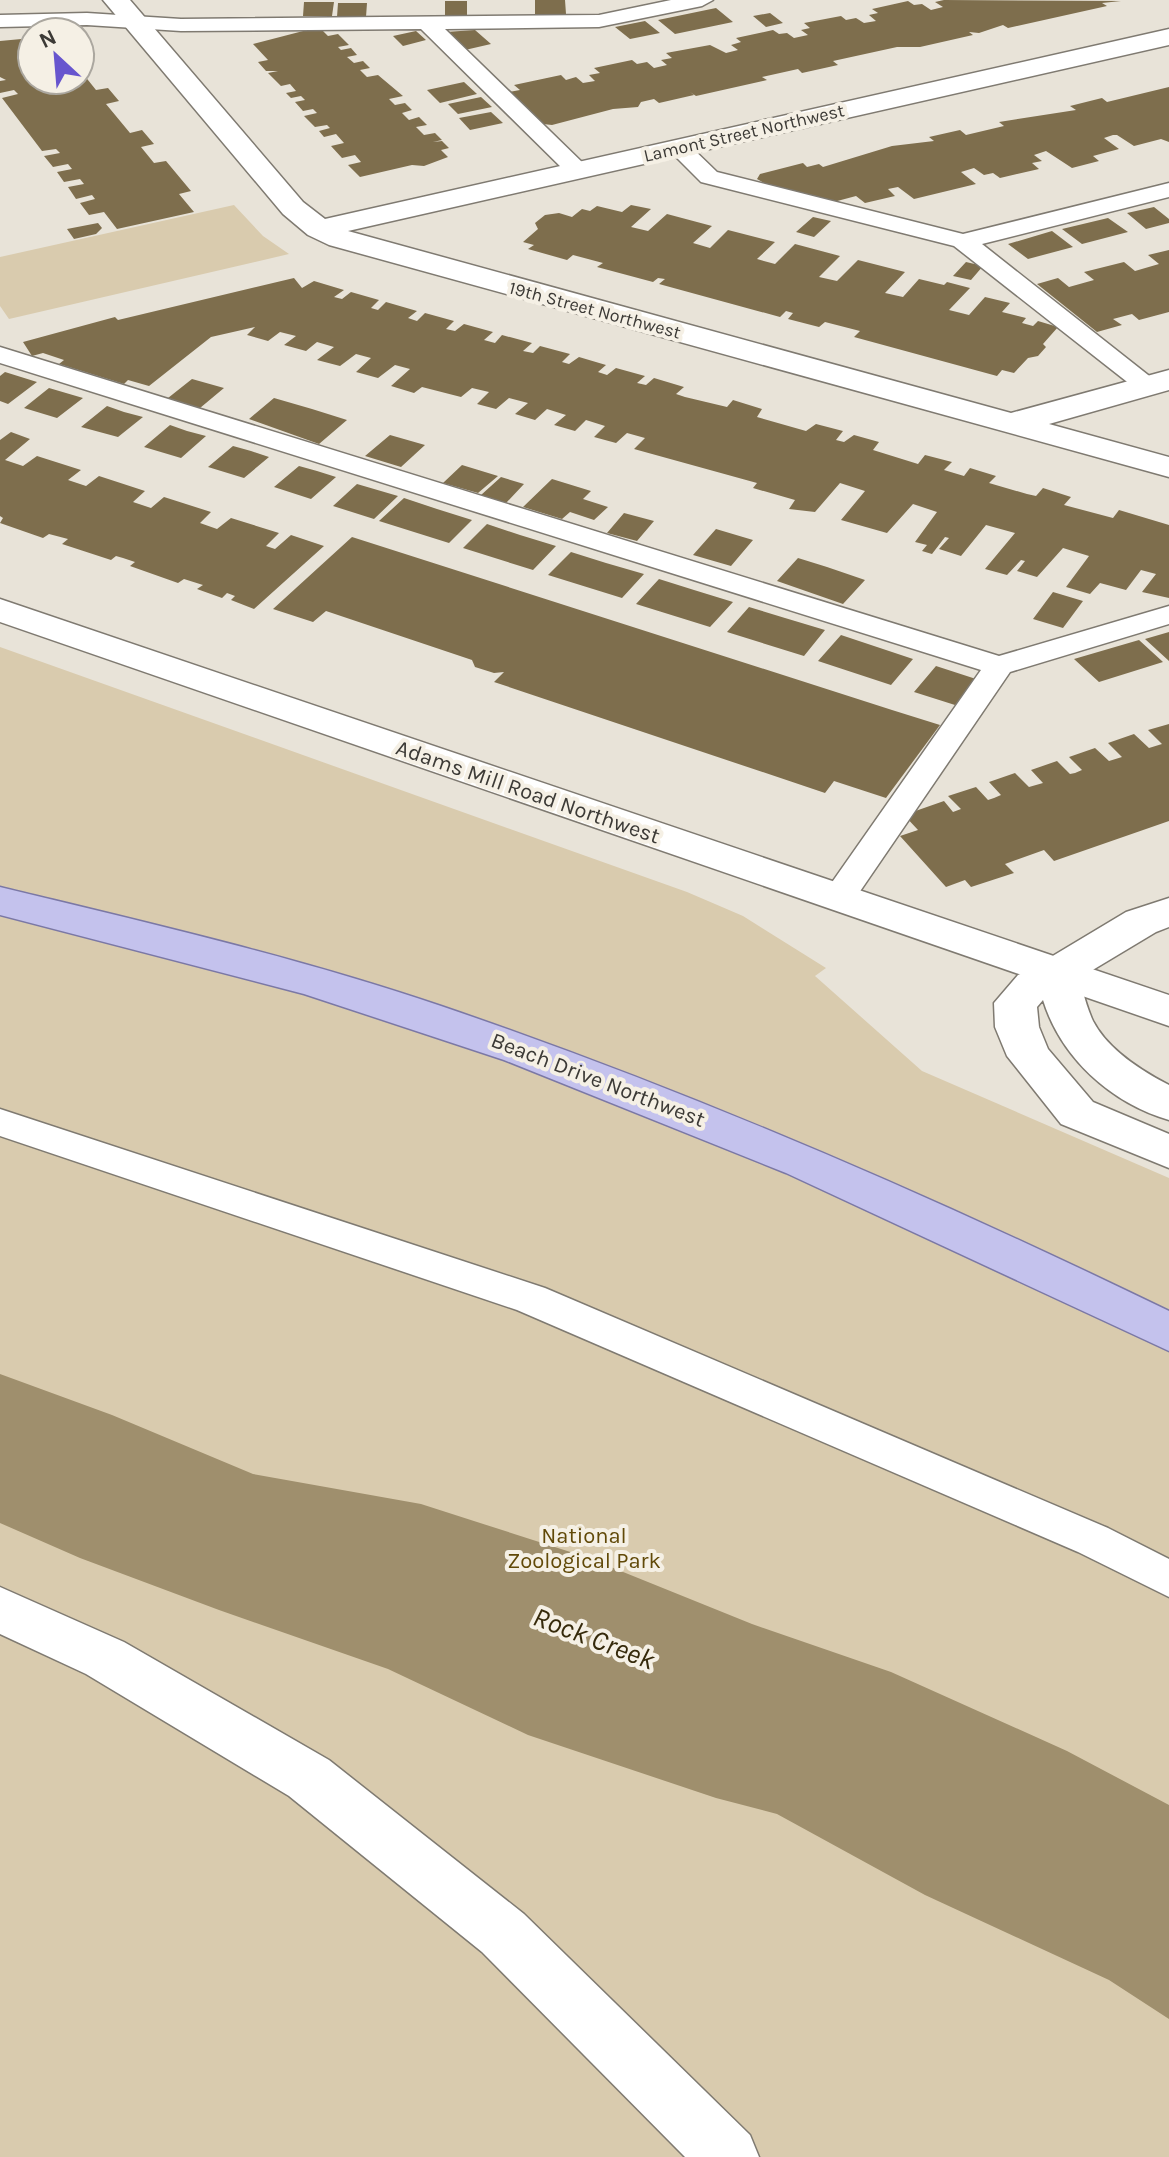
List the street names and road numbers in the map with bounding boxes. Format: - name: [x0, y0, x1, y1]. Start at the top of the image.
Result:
- street label: Lamont Street Northwest: [641, 99, 847, 167]
- street label: 19th Street Northwest: [507, 276, 683, 344]
- street label: Adams Mill Road Northwest: [393, 735, 663, 849]
- street label: Beach Drive Northwest: [487, 1027, 709, 1133]

